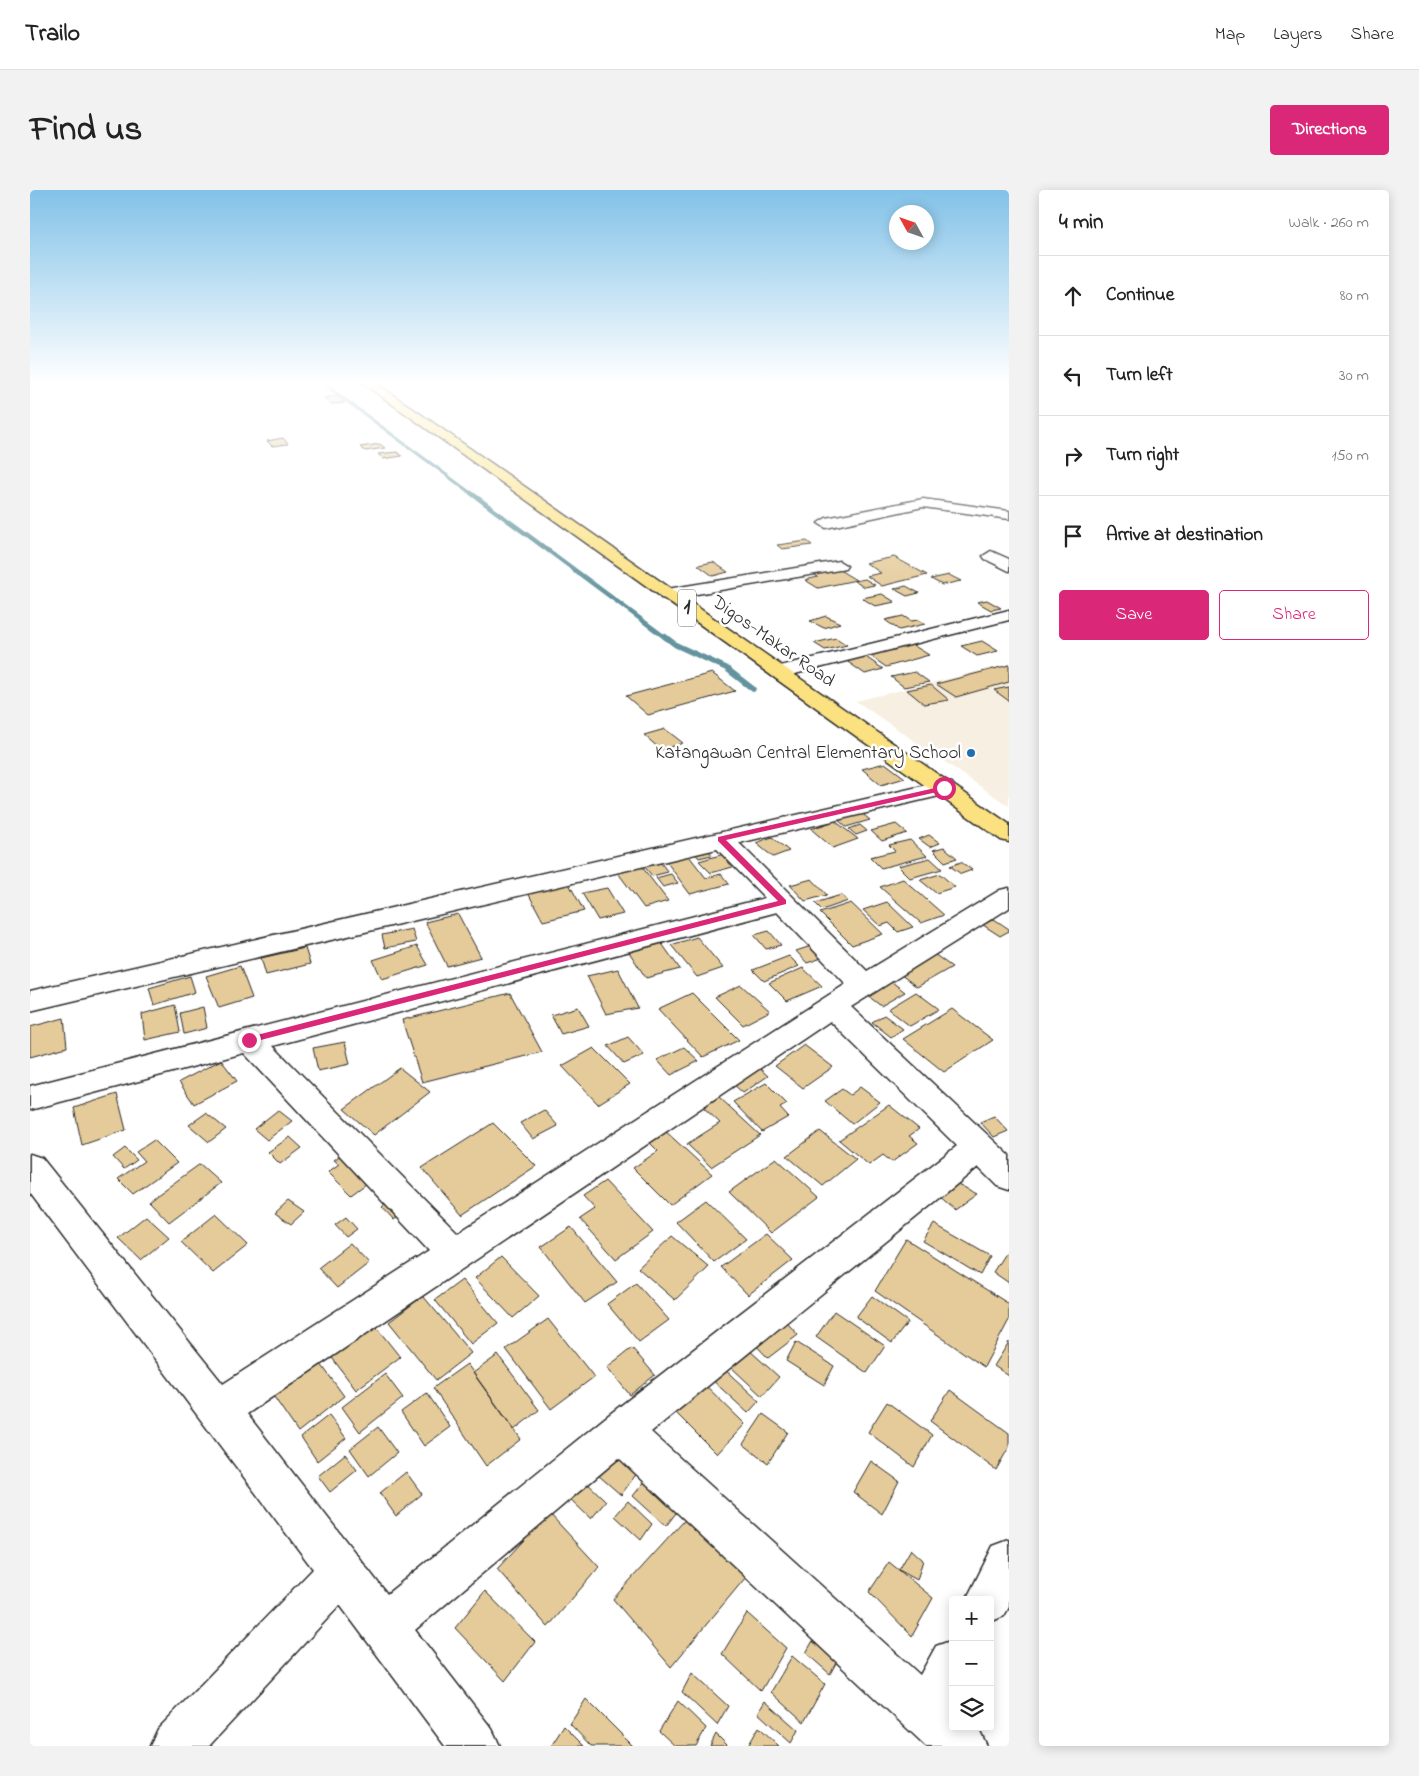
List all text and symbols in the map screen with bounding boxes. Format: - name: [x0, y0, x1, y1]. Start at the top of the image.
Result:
- text: Trailo: [25, 17, 80, 52]
- text: Map: [1215, 22, 1245, 48]
- text: Layers: [1273, 22, 1323, 48]
- text: Share: [1351, 22, 1394, 48]
- text: Find us: [30, 105, 142, 156]
- button: Directions: [1270, 105, 1389, 155]
- north arrow: [889, 205, 934, 250]
- text: 4 min: [1059, 208, 1103, 238]
- text: Walk · 260 m: [1289, 211, 1369, 235]
- icon: ahead: [1059, 282, 1087, 310]
- text: Continue: [1106, 282, 1174, 309]
- text: 80 m: [1340, 284, 1369, 308]
- icon: left: [1059, 362, 1087, 390]
- text: Turn left: [1106, 362, 1173, 389]
- text: 30 m: [1339, 364, 1369, 388]
- icon: right: [1059, 442, 1087, 470]
- text: Turn right: [1106, 442, 1179, 469]
- text: 150 m: [1331, 444, 1369, 468]
- icon: arrive: [1059, 522, 1087, 550]
- text: Arrive at destination: [1106, 522, 1263, 549]
- road number: 1: [678, 589, 696, 626]
- street label: Digos-Makar Road: [704, 589, 840, 696]
- button: Save: [1059, 590, 1209, 640]
- button: Share: [1219, 590, 1369, 640]
- place label: Katangawan Central Elementary School: [655, 740, 961, 769]
- marker: Katangawan Central Elementary School: [965, 747, 977, 759]
- route start: [933, 777, 956, 800]
- route end: [238, 1029, 261, 1052]
- map controls: [949, 1596, 994, 1731]
- button: +: [949, 1596, 994, 1641]
- button: −: [949, 1641, 994, 1686]
- button: layers: [949, 1686, 994, 1731]

